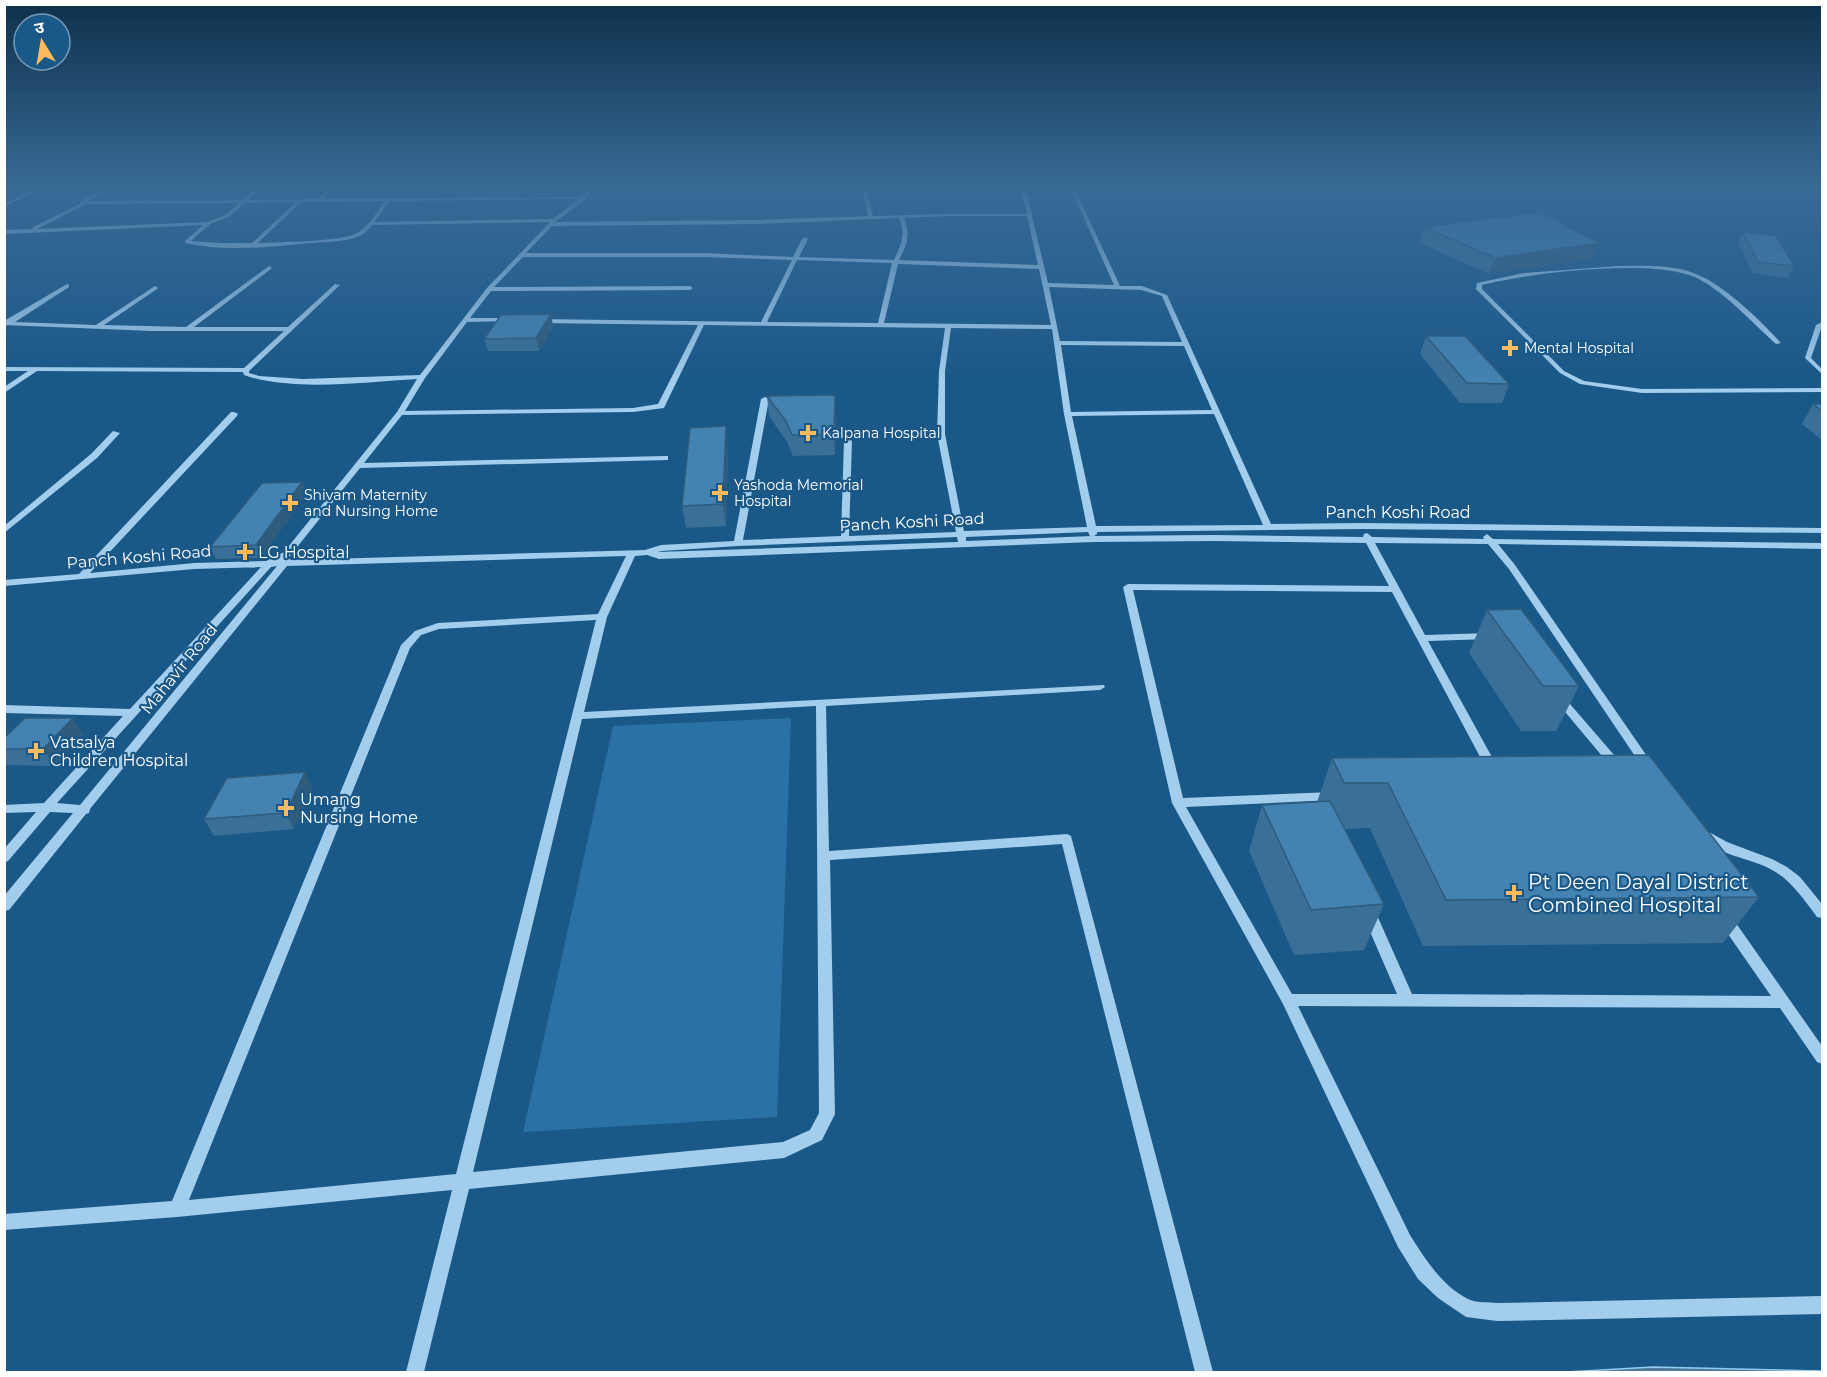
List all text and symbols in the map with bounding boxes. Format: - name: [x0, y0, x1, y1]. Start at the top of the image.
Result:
- north arrow: [12, 12, 72, 72]
- text: उ: [33, 17, 46, 38]
- marker: Mental Hospital: [1501, 339, 1519, 357]
- place label: Mental Hospital: [1524, 339, 1634, 357]
- marker: Kalpana Hospital: [799, 424, 817, 442]
- place label: Kalpana Hospital: [822, 424, 940, 442]
- place label: Yashoda Memorial Hospital: [734, 476, 864, 510]
- marker: Yashoda Memorial Hospital: [711, 484, 729, 502]
- place label: Shivam Maternity and Nursing Home: [304, 486, 438, 520]
- marker: Shivam Maternity and Nursing Home: [281, 494, 299, 512]
- street label: Panch Koshi Road: [1325, 503, 1471, 522]
- street label: Panch Koshi Road: [839, 509, 985, 535]
- street label: Panch Koshi Road: [66, 541, 212, 573]
- marker: LG Hospital: [236, 543, 254, 561]
- place label: LG Hospital: [258, 543, 350, 562]
- street label: Mahavir Road: [137, 620, 221, 718]
- place label: Vatsalya Children Hospital: [50, 733, 188, 770]
- marker: Vatsalya Children Hospital: [27, 742, 45, 760]
- place label: Umang Nursing Home: [300, 790, 418, 827]
- marker: Umang Nursing Home: [277, 799, 295, 817]
- place label: Pt Deen Dayal District Combined Hospital: [1528, 870, 1749, 917]
- marker: Pt Deen Dayal District Combined Hospital: [1505, 884, 1523, 902]

